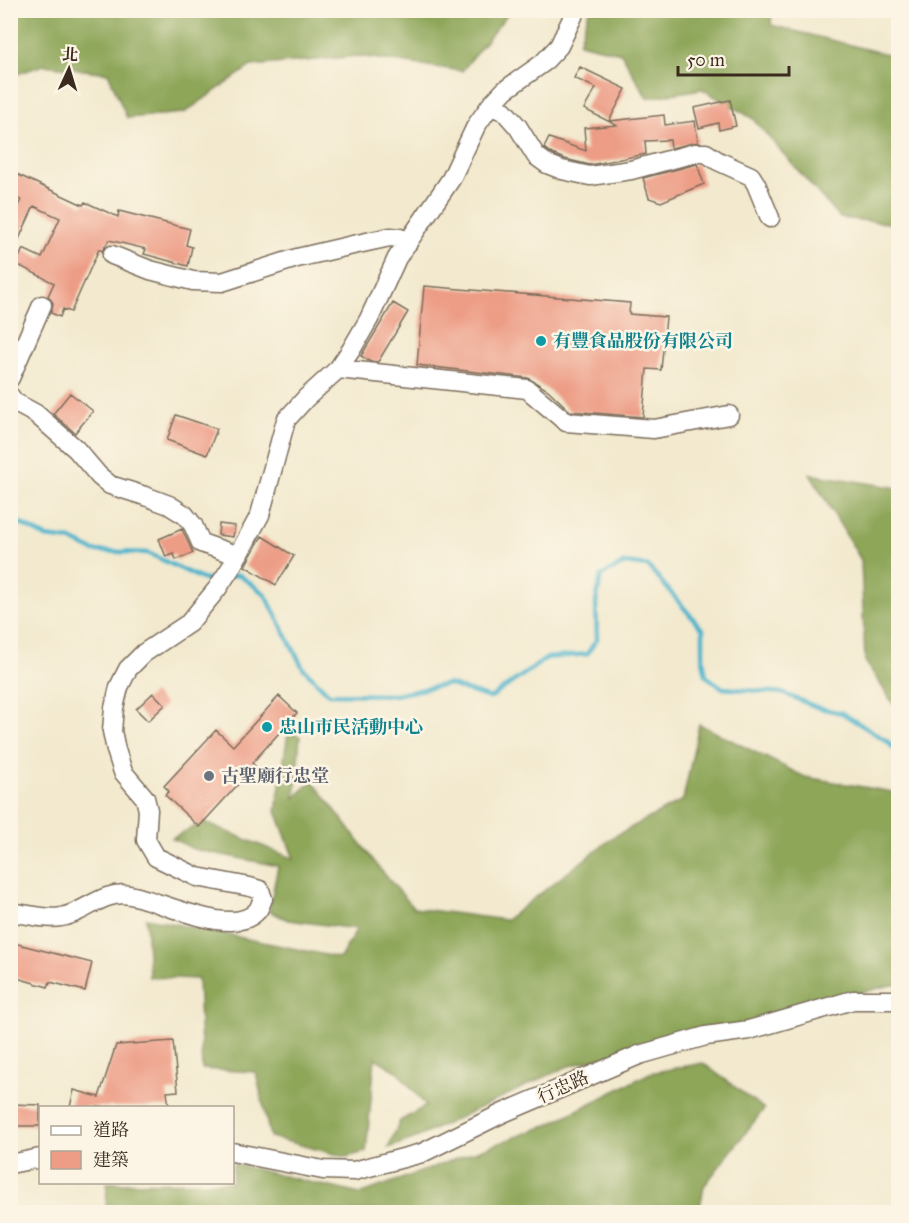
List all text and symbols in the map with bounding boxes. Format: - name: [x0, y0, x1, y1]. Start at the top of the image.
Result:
- north arrow: [39, 39, 99, 99]
- scale bar: [678, 39, 789, 77]
- text: 北: [61, 44, 79, 65]
- text: 50 m: [687, 49, 725, 71]
- place label: 有豐食品股份有限公司: [553, 330, 733, 352]
- marker: 有豐食品股份有限公司: [534, 334, 548, 348]
- place label: 忠山市民活動中心: [279, 716, 423, 738]
- marker: 忠山市民活動中心: [260, 720, 274, 734]
- place label: 古聖廟行忠堂: [221, 765, 329, 787]
- marker: 古聖廟行忠堂: [202, 769, 216, 783]
- street label: 行忠路: [534, 1066, 592, 1108]
- legend: [39, 1106, 234, 1184]
- text: 道路: [93, 1119, 129, 1141]
- text: 建築: [93, 1149, 129, 1171]

